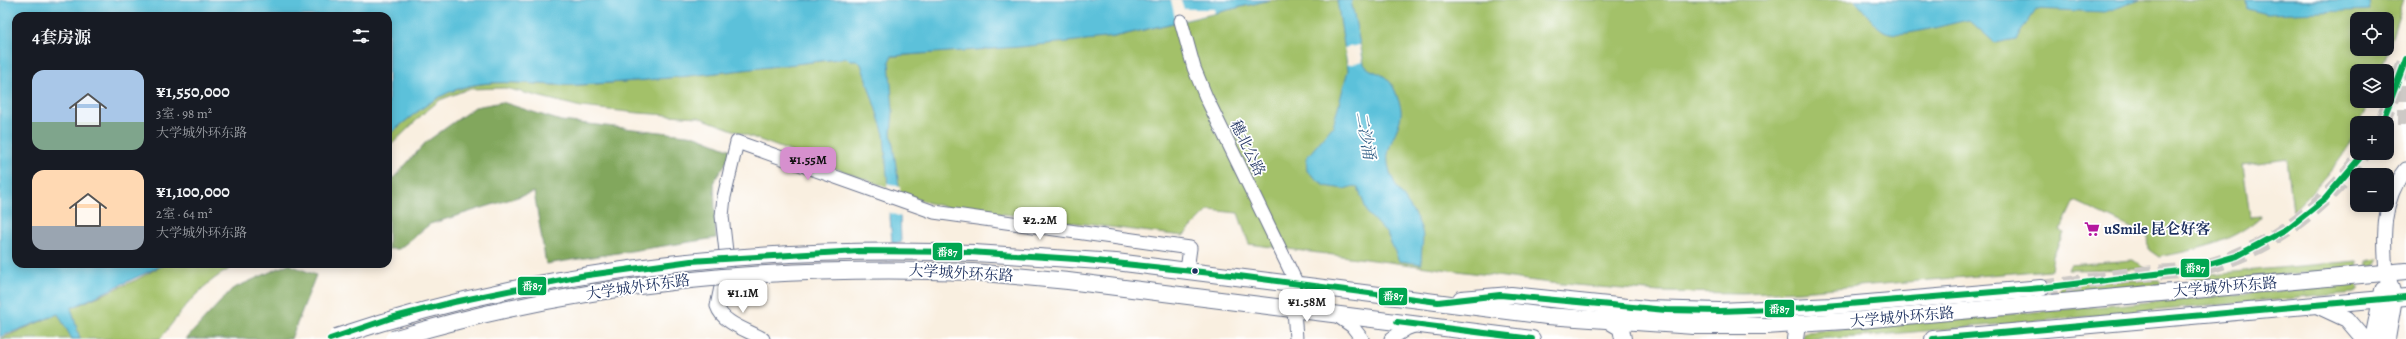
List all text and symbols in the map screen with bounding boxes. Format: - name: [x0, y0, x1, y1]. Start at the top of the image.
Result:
- map controls: [2350, 12, 2394, 212]
- button: locate: [2350, 12, 2394, 56]
- icon: filters: [350, 25, 372, 47]
- text: 4套房源: [32, 26, 91, 49]
- button: layers: [2350, 64, 2394, 108]
- text: ¥1,550,000: [156, 80, 230, 103]
- icon: home: [64, 86, 112, 134]
- text: 3室 · 98 m²: [156, 105, 212, 122]
- water label: 二沙涌: [1350, 110, 1380, 163]
- button: +: [2350, 116, 2394, 160]
- street label: 穗北公路: [1226, 117, 1270, 179]
- text: 大学城外环东路: [156, 124, 247, 141]
- pin: ¥1.55M: [775, 147, 841, 181]
- text: ¥1.55M: [789, 151, 827, 168]
- button: −: [2350, 168, 2394, 212]
- text: ¥1,100,000: [156, 180, 230, 203]
- icon: home: [64, 186, 112, 234]
- text: 2室 · 64 m²: [156, 205, 212, 222]
- pin: ¥2.2M: [1012, 207, 1068, 241]
- text: ¥2.2M: [1023, 211, 1057, 228]
- place label: uSmile 昆仑好客: [2104, 219, 2211, 239]
- supermarket icon: uSmile 昆仑好客: [2083, 220, 2101, 238]
- text: 大学城外环东路: [156, 224, 247, 241]
- line badge: 番87: [932, 242, 963, 261]
- text: 番87: [937, 245, 958, 260]
- line badge: 番87: [2180, 258, 2210, 278]
- street label: 大学城外环东路: [908, 260, 1014, 286]
- text: 番87: [2185, 261, 2206, 276]
- unlabelled marker: [1190, 266, 1200, 276]
- street label: 大学城外环东路: [585, 270, 691, 304]
- street label: 大学城外环东路: [2172, 272, 2278, 302]
- line badge: 番87: [517, 276, 547, 296]
- text: 番87: [522, 279, 543, 294]
- pin: ¥1.1M: [715, 280, 771, 314]
- text: ¥1.1M: [727, 284, 759, 301]
- line badge: 番87: [1378, 287, 1408, 306]
- pin: ¥1.58M: [1274, 289, 1340, 323]
- text: 番87: [1383, 289, 1404, 304]
- text: ¥1.58M: [1288, 293, 1326, 310]
- line badge: 番87: [1764, 299, 1795, 318]
- text: 番87: [1769, 302, 1790, 317]
- street label: 大学城外环东路: [1849, 302, 1955, 332]

